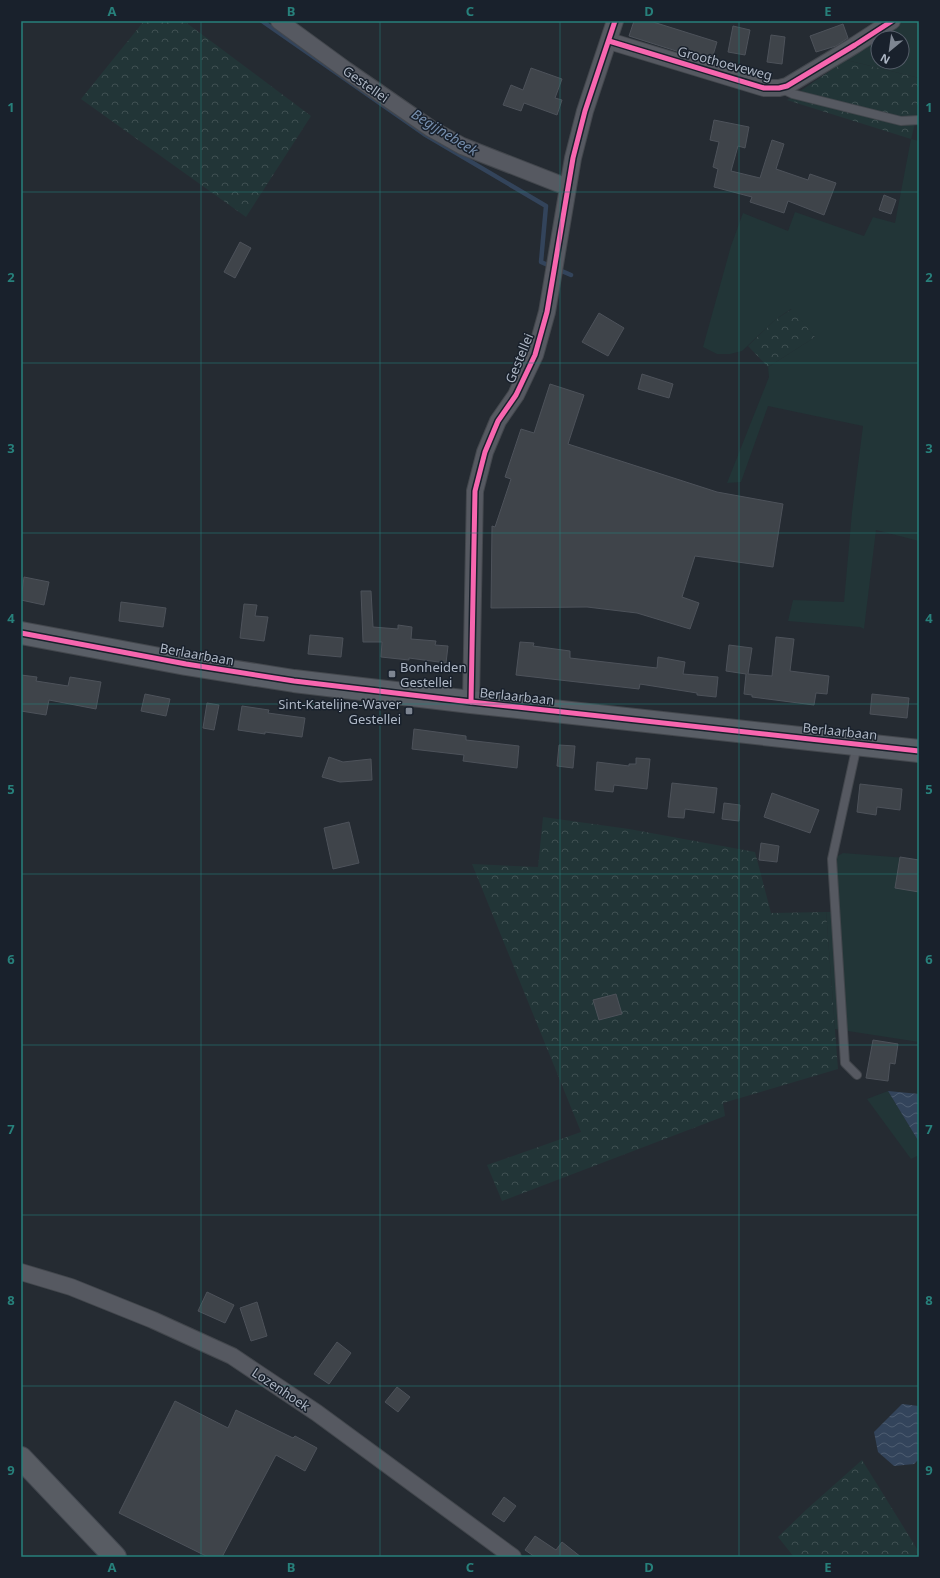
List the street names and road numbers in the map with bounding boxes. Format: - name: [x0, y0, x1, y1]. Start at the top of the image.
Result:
- street label: Groothoeveweg: [676, 42, 774, 84]
- street label: Gestellei: [339, 62, 393, 106]
- street label: Gestellei: [501, 330, 537, 386]
- street label: Berlaarbaan: [158, 639, 236, 669]
- street label: Berlaarbaan: [479, 683, 555, 709]
- street label: Berlaarbaan: [802, 718, 878, 744]
- street label: Lozenhoek: [249, 1363, 314, 1415]

